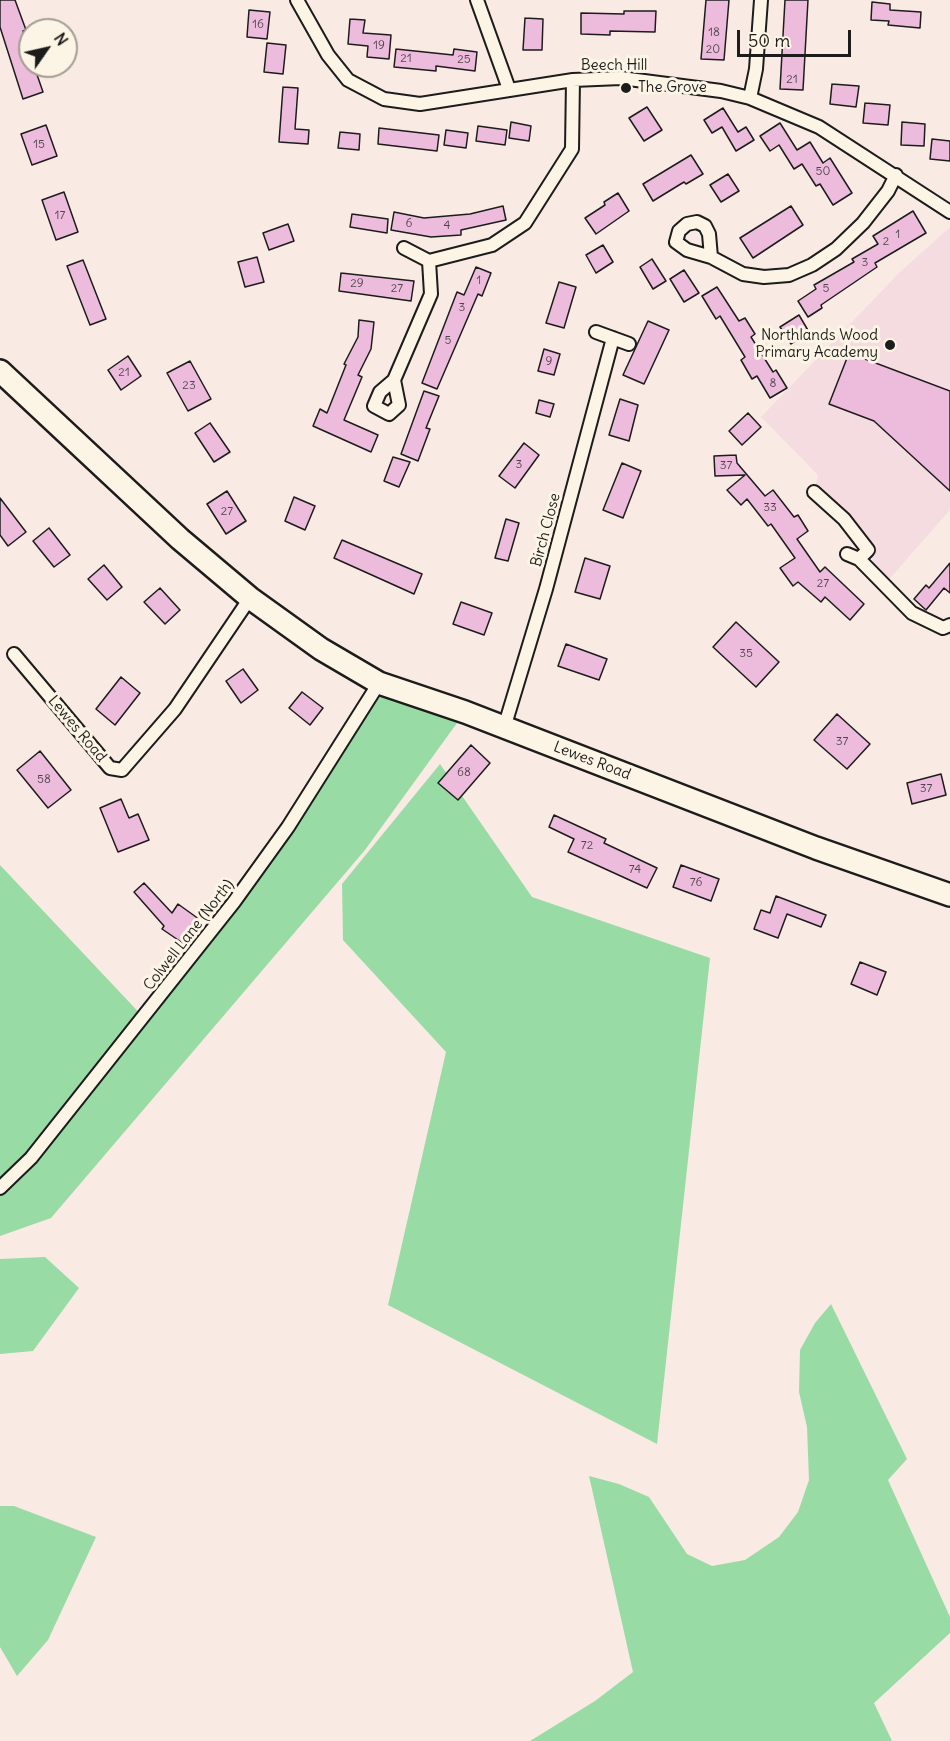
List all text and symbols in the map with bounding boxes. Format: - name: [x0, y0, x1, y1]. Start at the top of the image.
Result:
- north arrow: [18, 18, 78, 78]
- house number: 16: [252, 18, 264, 32]
- scale bar: [740, 18, 854, 56]
- house number: 18: [708, 26, 720, 40]
- text: N: [50, 29, 73, 49]
- text: 50 m: [748, 29, 790, 52]
- house number: 19: [373, 39, 385, 53]
- house number: 20: [706, 43, 720, 57]
- house number: 21: [400, 52, 412, 66]
- house number: 25: [457, 53, 471, 67]
- street label: Beech Hill: [581, 57, 647, 75]
- house number: 21: [786, 73, 798, 87]
- place label: The Grove: [638, 79, 707, 97]
- marker: The Grove: [619, 81, 633, 95]
- house number: 15: [33, 138, 45, 152]
- house number: 50: [816, 165, 830, 179]
- house number: 17: [55, 209, 65, 223]
- house number: 6: [406, 217, 412, 231]
- house number: 4: [444, 219, 450, 233]
- house number: 1: [896, 228, 900, 242]
- house number: 2: [883, 235, 889, 249]
- house number: 3: [862, 256, 868, 270]
- house number: 1: [477, 274, 481, 288]
- house number: 29: [350, 277, 364, 291]
- house number: 27: [391, 282, 403, 296]
- house number: 5: [823, 282, 829, 296]
- house number: 3: [459, 301, 465, 315]
- place label: Northlands Wood Primary Academy: [755, 327, 878, 362]
- house number: 5: [445, 334, 451, 348]
- marker: Northlands Wood Primary Academy: [883, 338, 897, 352]
- house number: 9: [546, 355, 552, 369]
- house number: 21: [118, 366, 130, 380]
- house number: 8: [770, 377, 776, 391]
- house number: 23: [182, 379, 196, 393]
- house number: 3: [516, 458, 522, 472]
- house number: 37: [720, 459, 732, 473]
- street label: Birch Close: [528, 491, 564, 569]
- house number: 33: [763, 501, 777, 515]
- house number: 27: [221, 505, 233, 519]
- house number: 27: [817, 577, 829, 591]
- house number: 35: [739, 647, 753, 661]
- street label: Lewes Road: [44, 692, 110, 766]
- house number: 37: [836, 735, 848, 749]
- street label: Lewes Road: [551, 738, 633, 784]
- house number: 68: [457, 766, 471, 780]
- house number: 58: [37, 773, 51, 787]
- house number: 37: [920, 782, 932, 796]
- house number: 72: [581, 839, 593, 853]
- house number: 74: [629, 863, 641, 877]
- street label: Colwell Lane (North): [140, 876, 238, 994]
- house number: 76: [690, 876, 702, 890]

